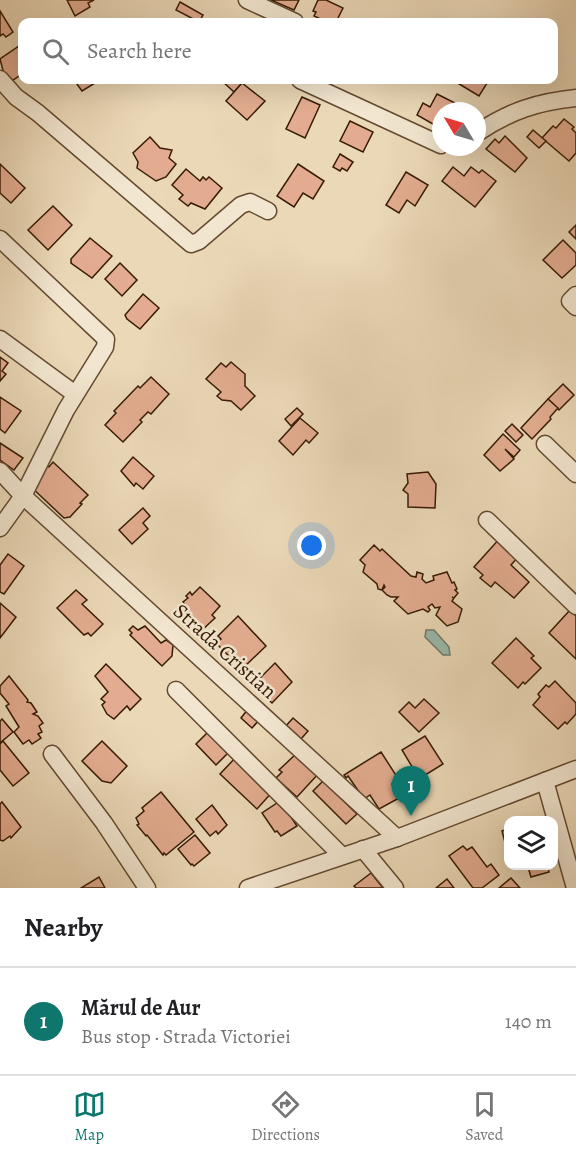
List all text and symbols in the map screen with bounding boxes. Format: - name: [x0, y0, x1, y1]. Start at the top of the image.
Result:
- search box: [18, 18, 558, 84]
- icon: search: [39, 35, 72, 68]
- text: Search here: [87, 36, 192, 66]
- north arrow: [432, 102, 486, 156]
- your location: [297, 531, 326, 560]
- street label: Strada Cristian: [167, 597, 283, 705]
- pin: 1: [392, 766, 430, 816]
- map controls: [504, 816, 558, 870]
- button: layers: [504, 816, 558, 870]
- text: Nearby: [24, 910, 103, 945]
- text: Mărul de Aur: [81, 993, 201, 1023]
- text: 1: [40, 1008, 47, 1035]
- text: 140 m: [505, 1008, 552, 1035]
- text: Bus stop · Strada Victoriei: [81, 1023, 291, 1050]
- tab: Map: [73, 1088, 106, 1146]
- tab: Directions: [251, 1088, 320, 1146]
- tab: Saved: [465, 1088, 503, 1146]

